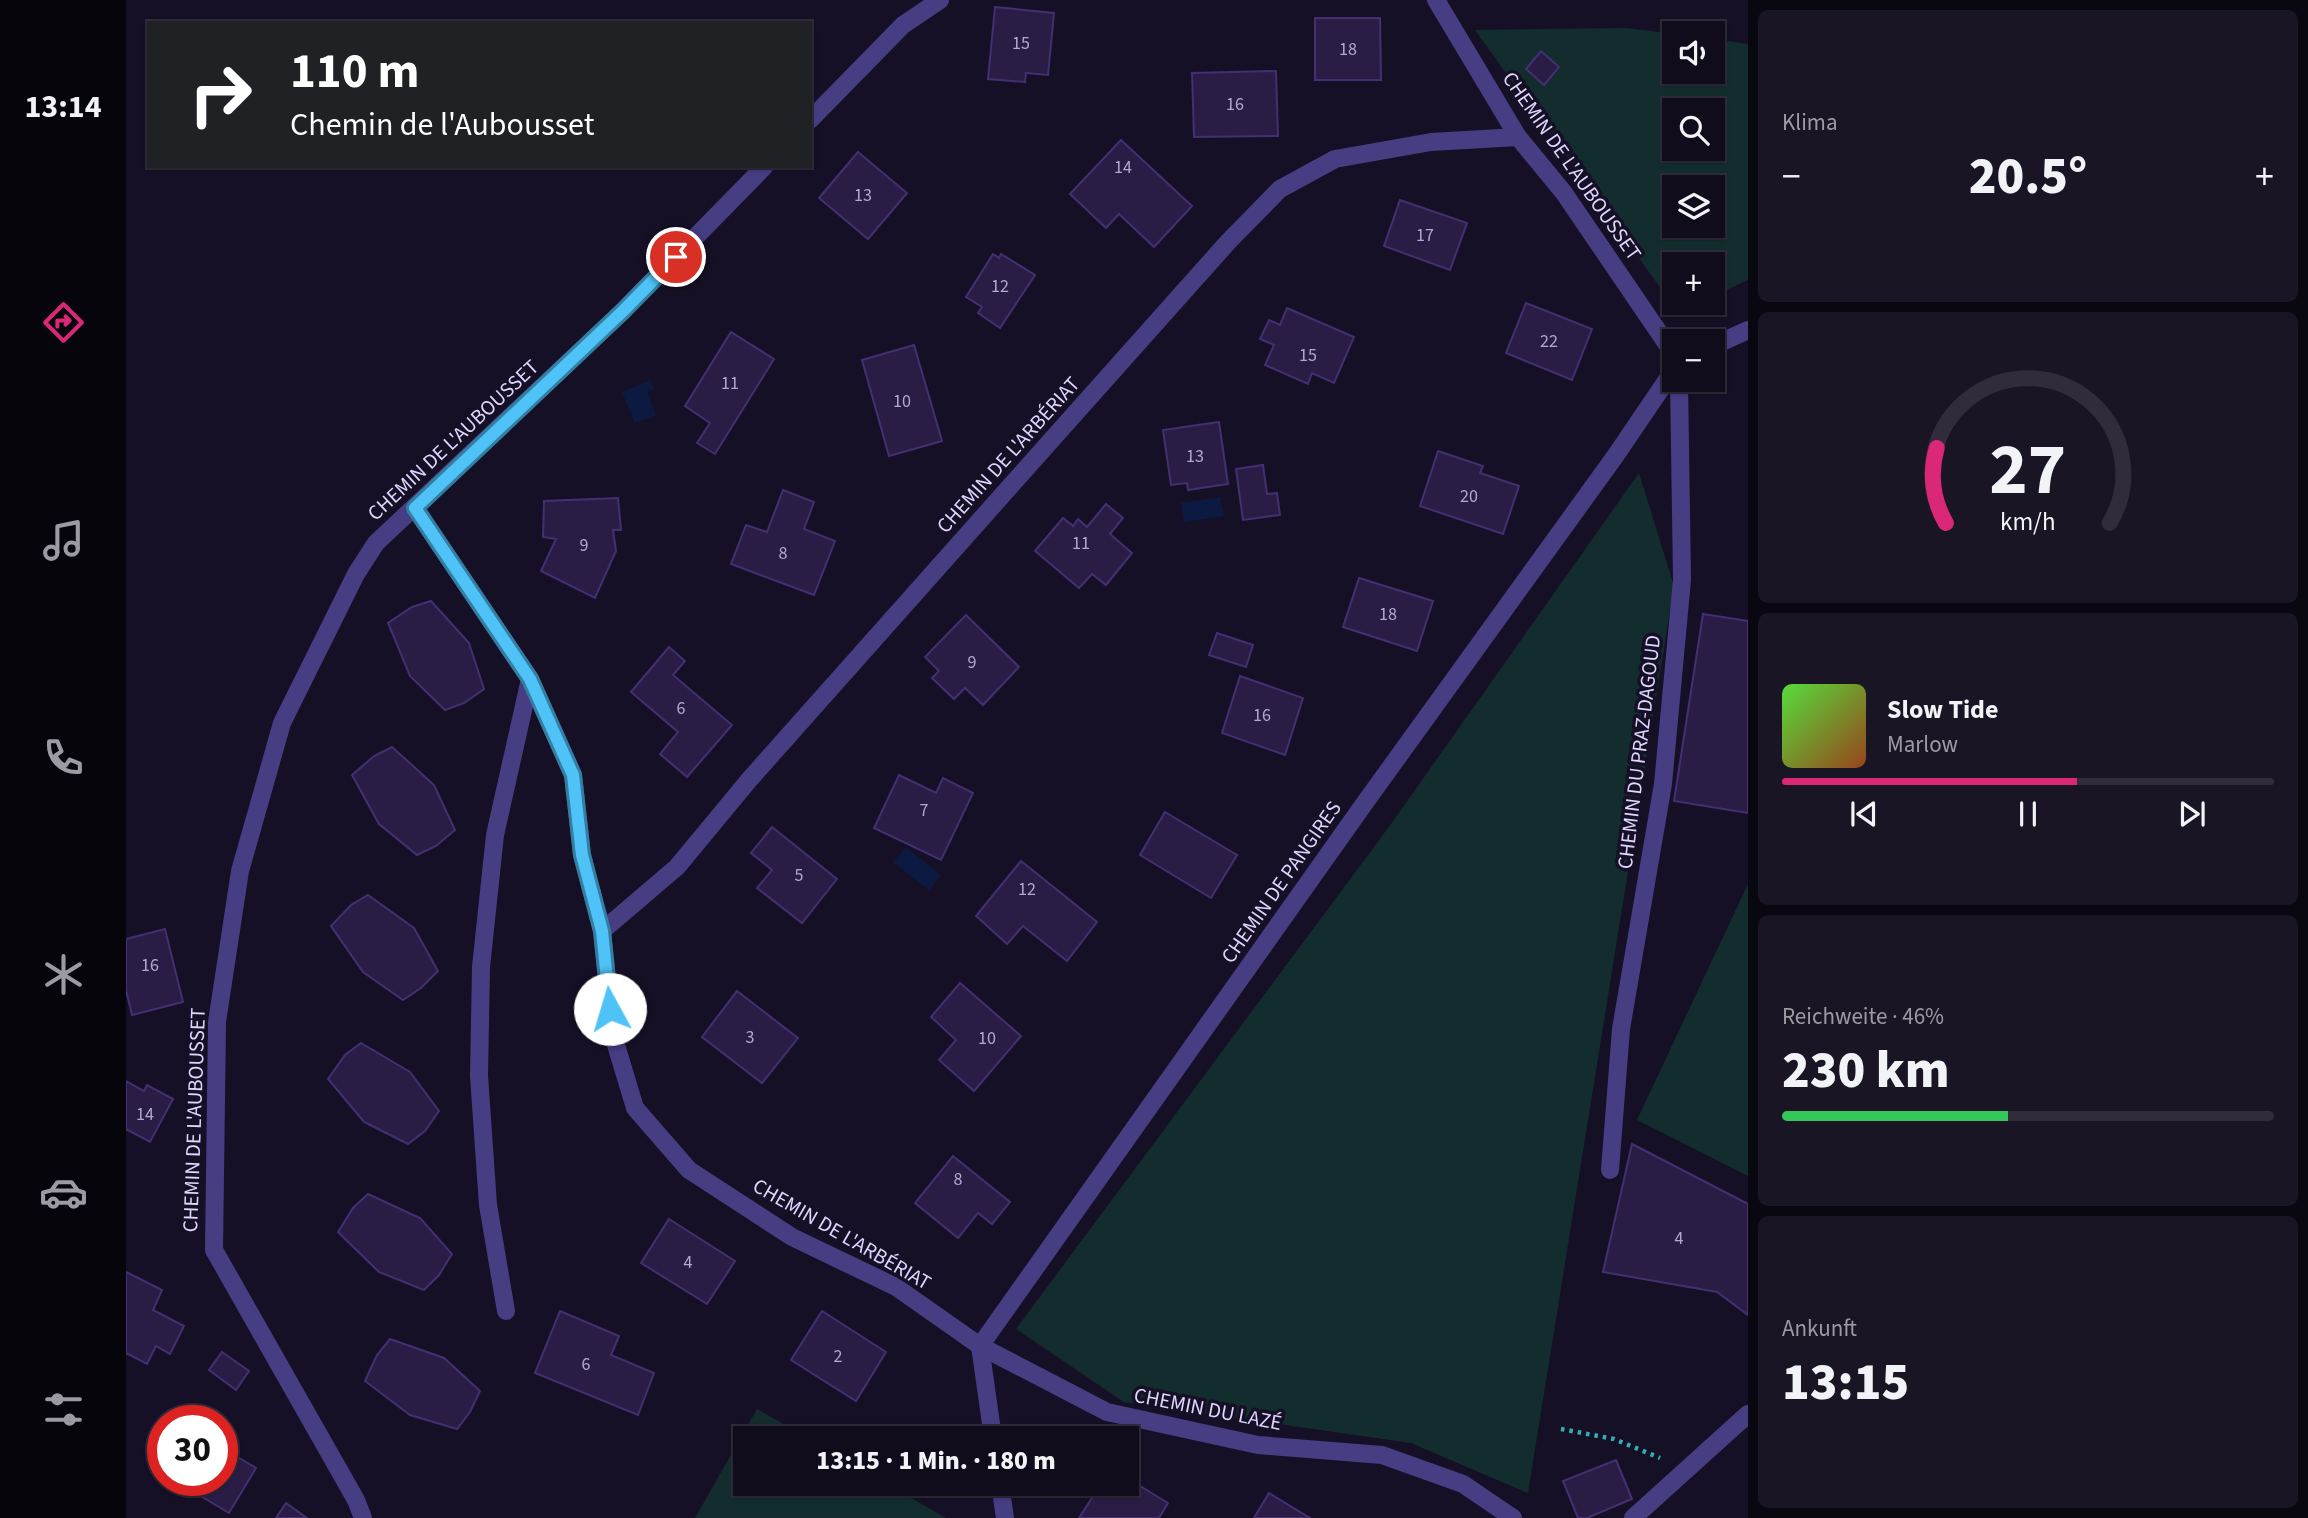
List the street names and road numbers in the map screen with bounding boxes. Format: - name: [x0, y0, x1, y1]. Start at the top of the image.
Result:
- street label: CHEMIN DE L'AUBOUSSET: [1495, 65, 1649, 267]
- street label: CHEMIN DE L'AUBOUSSET: [361, 352, 545, 528]
- street label: CHEMIN DE L'ARBÉRIAT: [929, 370, 1087, 540]
- street label: CHEMIN DU PRAZ-DAGOUD: [1610, 633, 1668, 871]
- street label: CHEMIN DE PANGIRES: [1214, 795, 1348, 969]
- street label: CHEMIN DE L'AUBOUSSET: [175, 1007, 213, 1233]
- street label: CHEMIN DE L'ARBÉRIAT: [747, 1171, 937, 1297]
- street label: CHEMIN DU LAZÉ: [1132, 1380, 1284, 1438]

